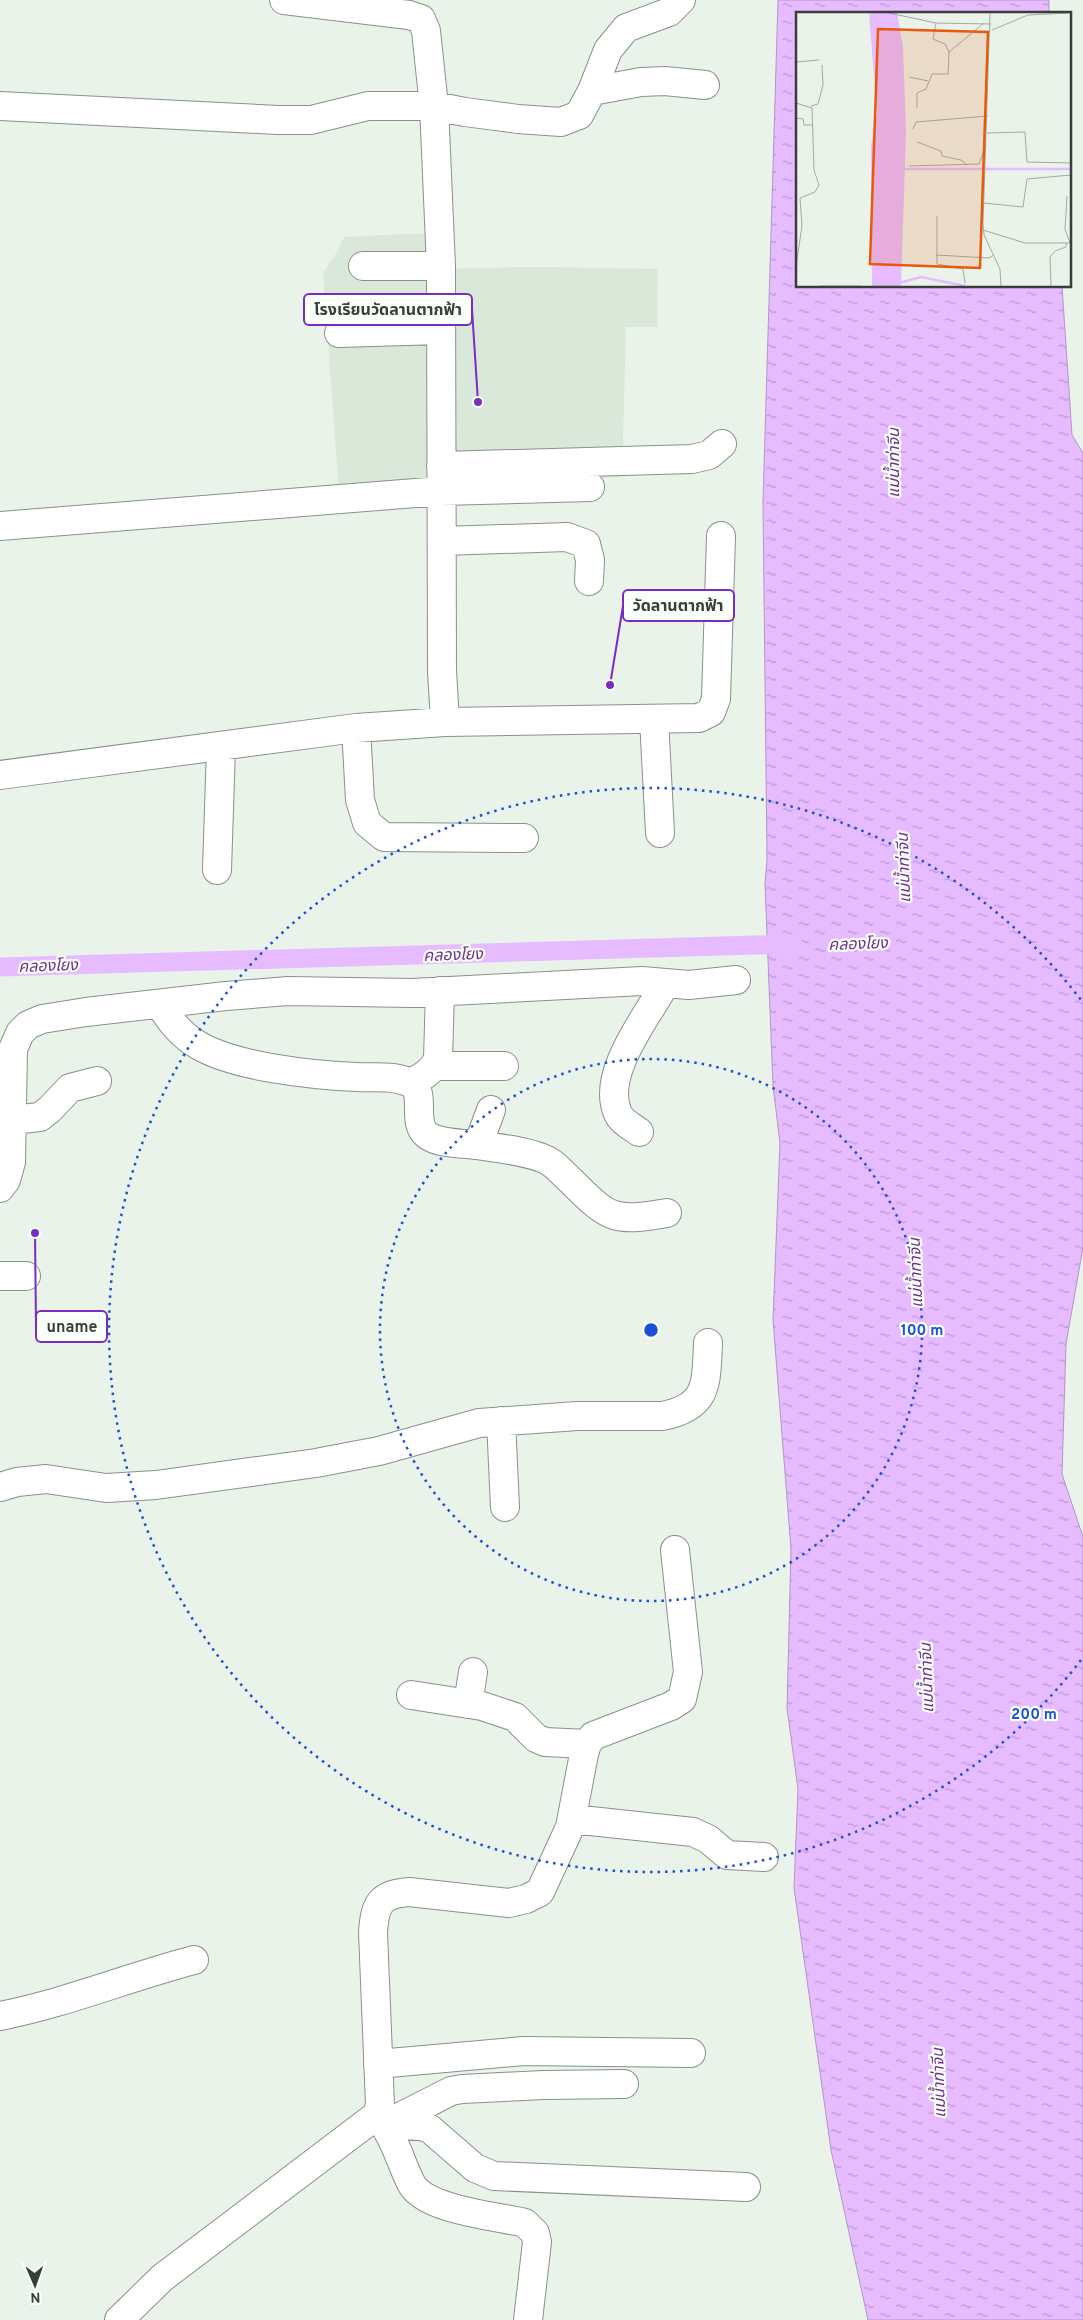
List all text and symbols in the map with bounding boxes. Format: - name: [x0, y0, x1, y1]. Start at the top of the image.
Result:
- inset map: [796, 12, 1070, 288]
- callout: โรงเรียนวัดลานตากฟ้า: [304, 294, 472, 325]
- text: โรงเรียนวัดลานตากฟ้า: [314, 301, 462, 321]
- water label: แม่น้ำท่าจีน: [882, 427, 905, 498]
- callout: วัดลานตากฟ้า: [623, 590, 734, 621]
- text: วัดลานตากฟ้า: [632, 597, 724, 617]
- water label: แม่น้ำท่าจีน: [891, 832, 916, 903]
- water label: คลองโยง: [828, 934, 889, 956]
- water label: คลองโยง: [423, 945, 484, 967]
- water label: คลองโยง: [18, 956, 79, 978]
- water label: แม่น้ำท่าจีน: [903, 1237, 928, 1308]
- callout: uname: [36, 1311, 107, 1342]
- text: uname: [47, 1318, 98, 1338]
- centre of rings: [642, 1321, 660, 1339]
- text: 100 m: [901, 1322, 943, 1341]
- water label: แม่น้ำท่าจีน: [914, 1642, 939, 1713]
- text: 200 m: [1011, 1706, 1057, 1725]
- water label: แม่น้ำท่าจีน: [926, 2047, 951, 2118]
- north arrow: [10, 2260, 60, 2310]
- text: N: [30, 2288, 41, 2305]

